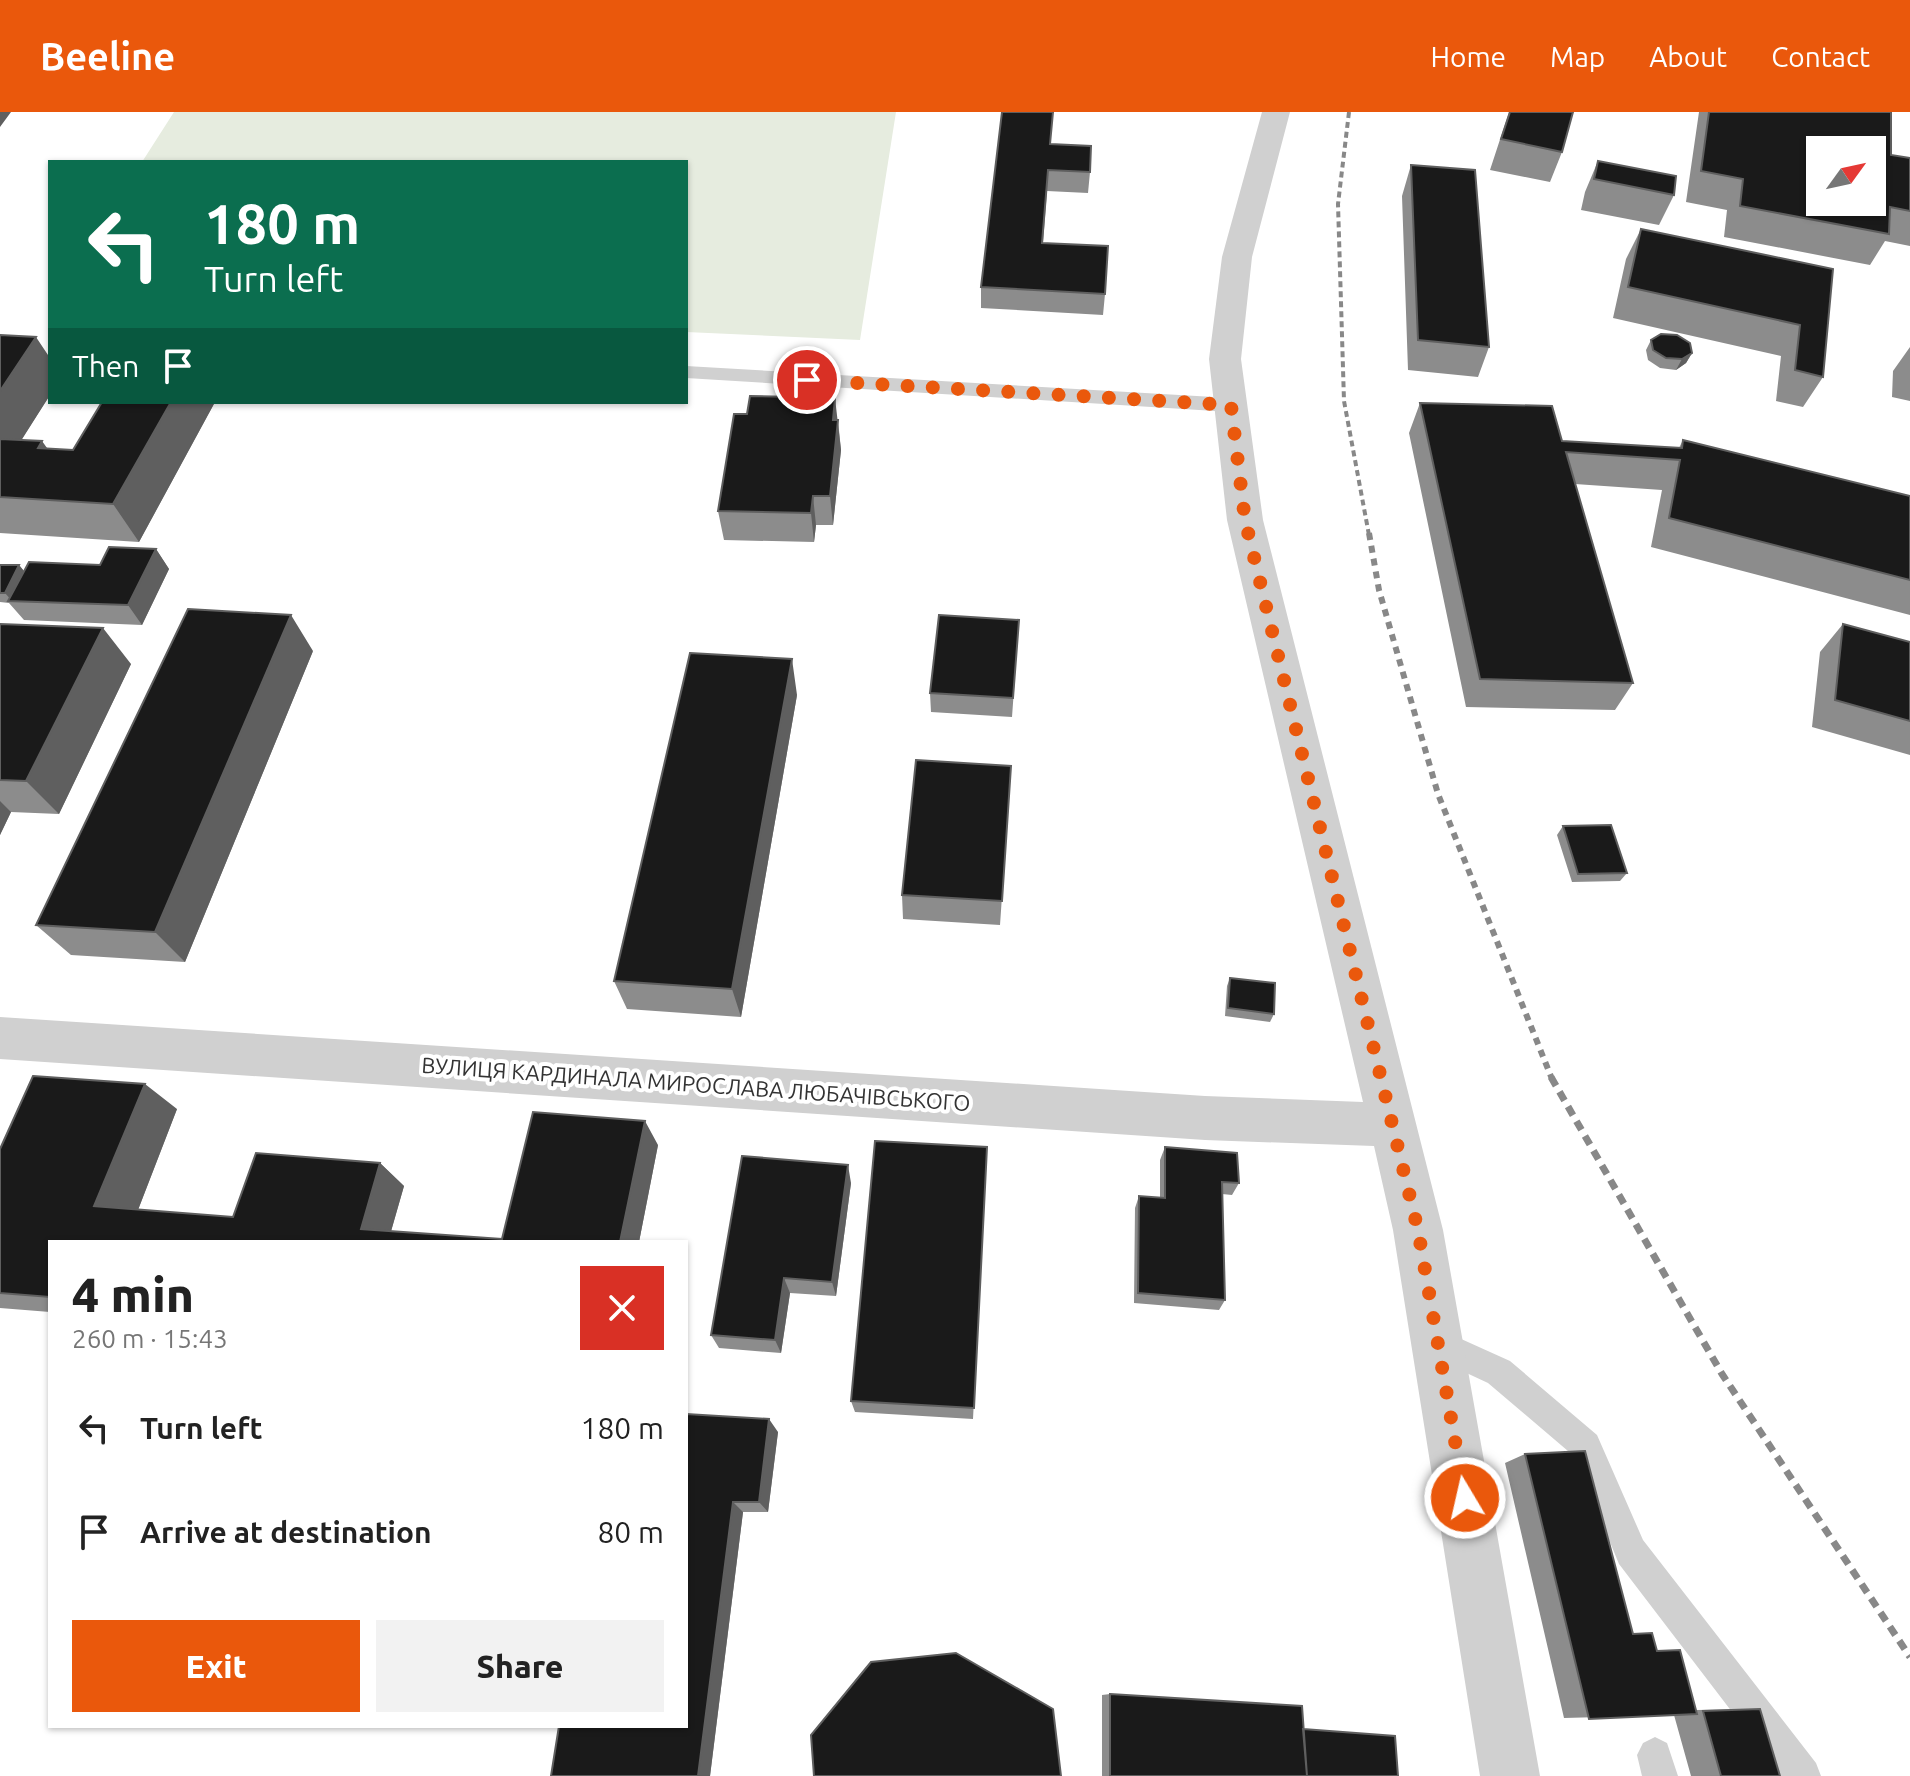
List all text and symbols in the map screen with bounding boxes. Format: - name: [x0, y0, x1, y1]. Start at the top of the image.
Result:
- text: Beeline: [40, 35, 175, 77]
- text: Home: [1431, 41, 1506, 72]
- text: Map: [1550, 41, 1605, 72]
- text: About: [1649, 41, 1727, 72]
- text: Contact: [1771, 41, 1870, 72]
- north arrow: [1806, 136, 1886, 216]
- map controls: [1806, 136, 1886, 216]
- icon: left: [72, 192, 176, 296]
- text: 180 m: [204, 192, 360, 255]
- text: Turn left: [204, 258, 343, 299]
- icon: arrive: [156, 344, 200, 388]
- pin: [773, 346, 841, 414]
- text: Then: [72, 349, 140, 383]
- icon: arrive: [785, 358, 829, 402]
- street label: ВУЛИЦЯ КАРДИНАЛА МИРОСЛАВА ЛЮБАЧІВСЬКОГО: [421, 1052, 971, 1115]
- button: close: [580, 1266, 664, 1350]
- text: 4 min: [72, 1267, 194, 1321]
- text: 260 m · 15:43: [72, 1324, 228, 1353]
- icon: left: [72, 1406, 116, 1450]
- text: Turn left: [140, 1411, 262, 1445]
- text: 180 m: [580, 1411, 664, 1445]
- position arrow: [1423, 1456, 1507, 1540]
- icon: arrive: [72, 1510, 116, 1554]
- text: Arrive at destination: [140, 1515, 432, 1549]
- text: 80 m: [597, 1515, 664, 1549]
- button: Exit: [72, 1620, 360, 1712]
- button: Share: [376, 1620, 664, 1712]

